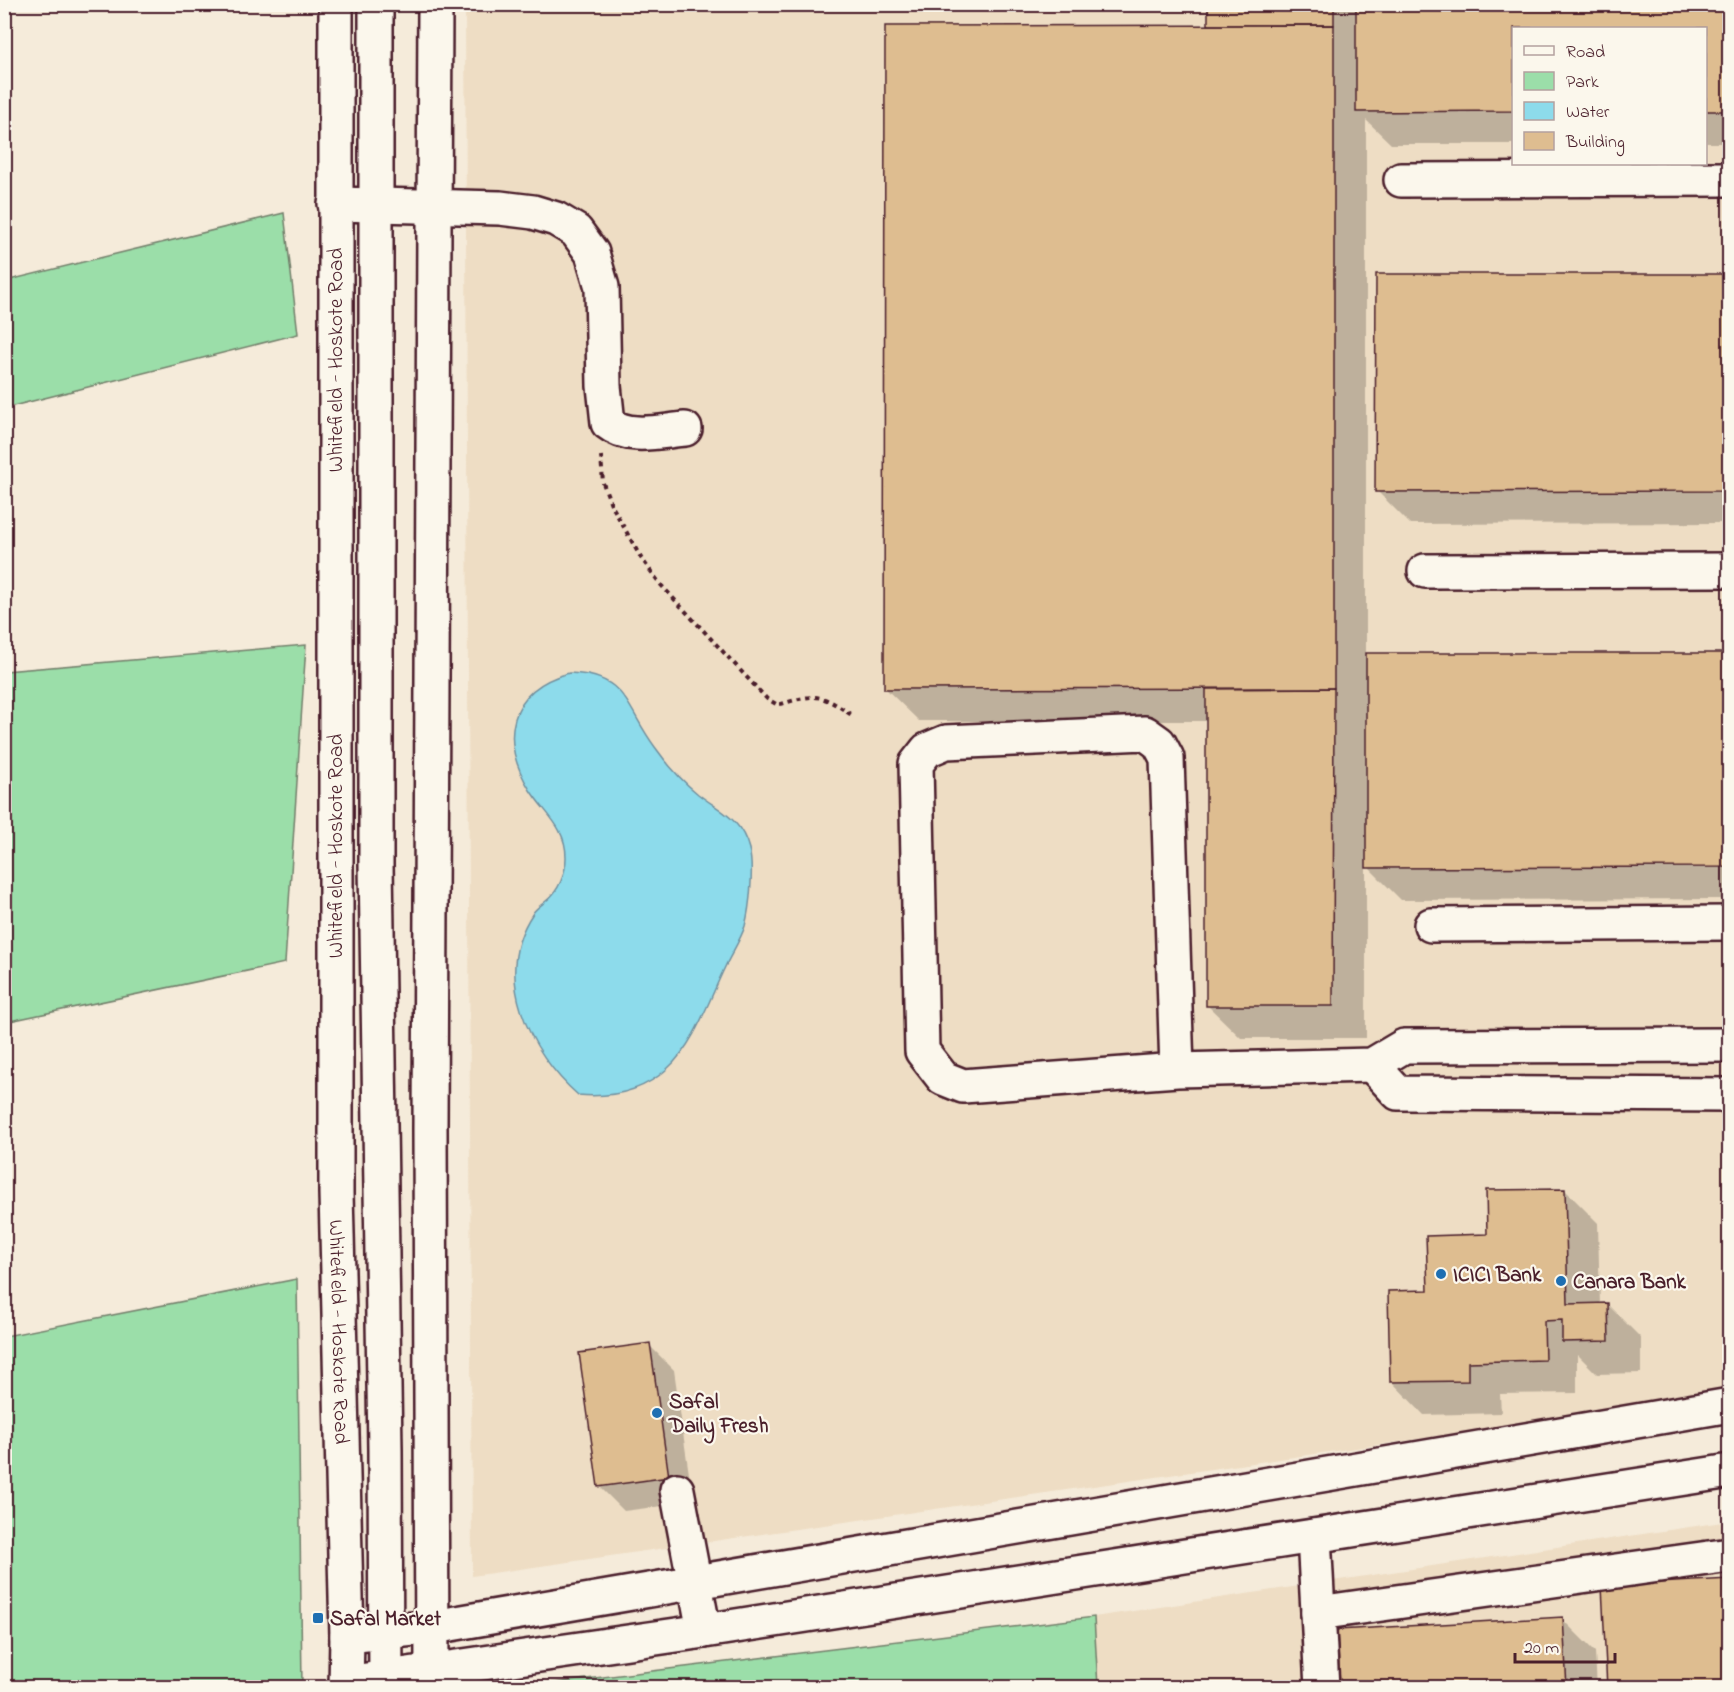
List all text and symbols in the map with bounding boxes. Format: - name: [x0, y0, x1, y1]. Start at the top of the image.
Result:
- legend: [1512, 27, 1707, 165]
- text: Road: [1566, 40, 1605, 66]
- text: Park: [1566, 70, 1599, 96]
- text: Water: [1566, 100, 1610, 126]
- text: Building: [1565, 130, 1625, 157]
- street label: Whitefield - Hoskote Road: [322, 248, 352, 472]
- street label: Whitefield - Hoskote Road: [322, 734, 352, 958]
- street label: Whitefield - Hoskote Road: [320, 1219, 355, 1445]
- place label: ICICI Bank: [1453, 1261, 1542, 1291]
- marker: ICICI Bank: [1434, 1267, 1448, 1281]
- place label: Canara Bank: [1573, 1268, 1686, 1298]
- marker: Canara Bank: [1554, 1274, 1568, 1288]
- place label: Safal Daily Fresh: [668, 1388, 769, 1444]
- marker: Safal Daily Fresh: [650, 1406, 664, 1420]
- place label: Safal Market: [330, 1605, 442, 1635]
- marker: Safal Market: [311, 1611, 325, 1625]
- scale bar: [1515, 1626, 1616, 1664]
- text: 20 m: [1524, 1636, 1559, 1662]

